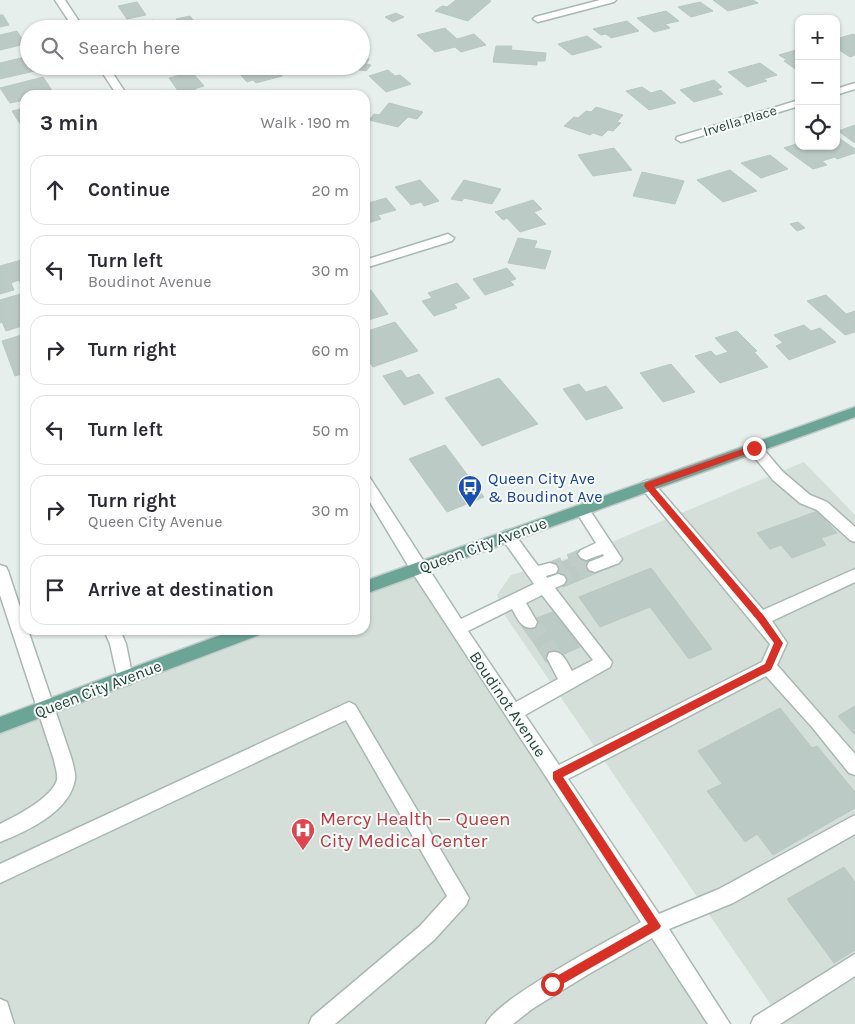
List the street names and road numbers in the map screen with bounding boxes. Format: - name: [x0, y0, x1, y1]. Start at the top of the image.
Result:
- street label: Irvella Place: [701, 102, 779, 140]
- street label: Queen City Avenue: [417, 513, 549, 577]
- street label: Boudinot Avenue: [466, 647, 550, 761]
- street label: Queen City Avenue: [32, 656, 164, 722]

